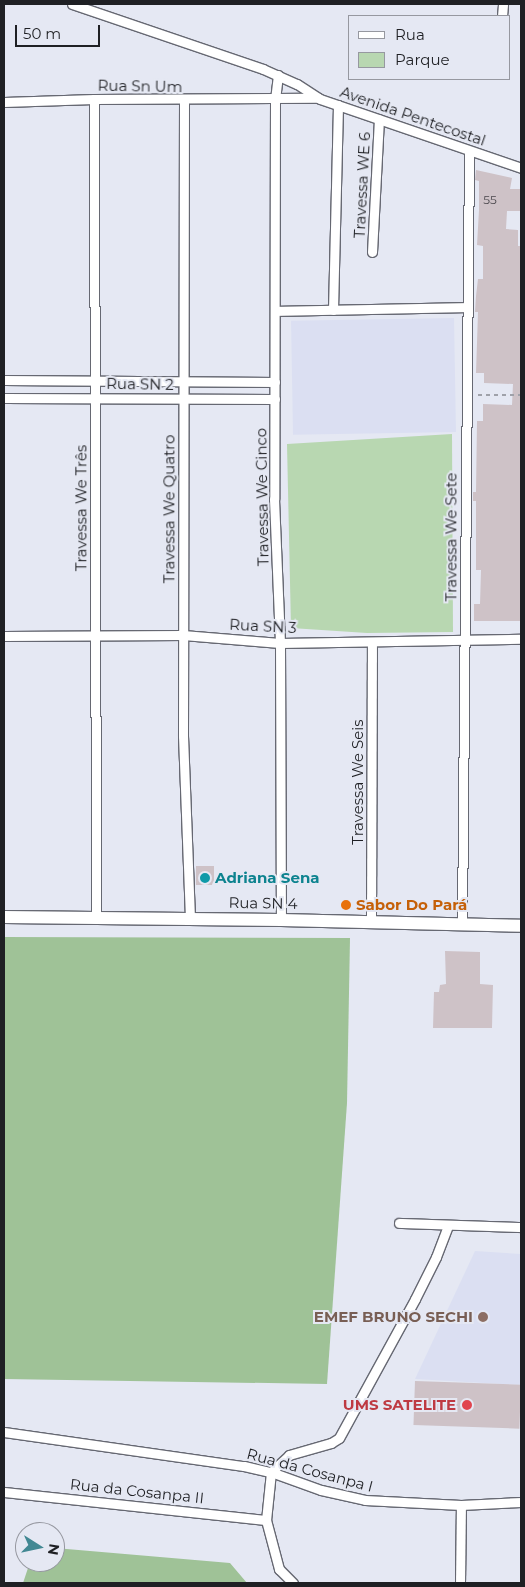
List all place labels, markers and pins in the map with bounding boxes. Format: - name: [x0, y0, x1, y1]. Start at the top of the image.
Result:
- place label: Adriana Sena: [215, 869, 319, 887]
- marker: Adriana Sena: [199, 872, 211, 884]
- place label: Sabor Do Pará: [356, 896, 467, 914]
- marker: Sabor Do Pará: [340, 899, 352, 911]
- place label: EMEF BRUNO SECHI: [314, 1308, 473, 1326]
- marker: EMEF BRUNO SECHI: [477, 1311, 489, 1323]
- place label: UMS SATELITE: [343, 1396, 456, 1414]
- marker: UMS SATELITE: [460, 1398, 474, 1412]

